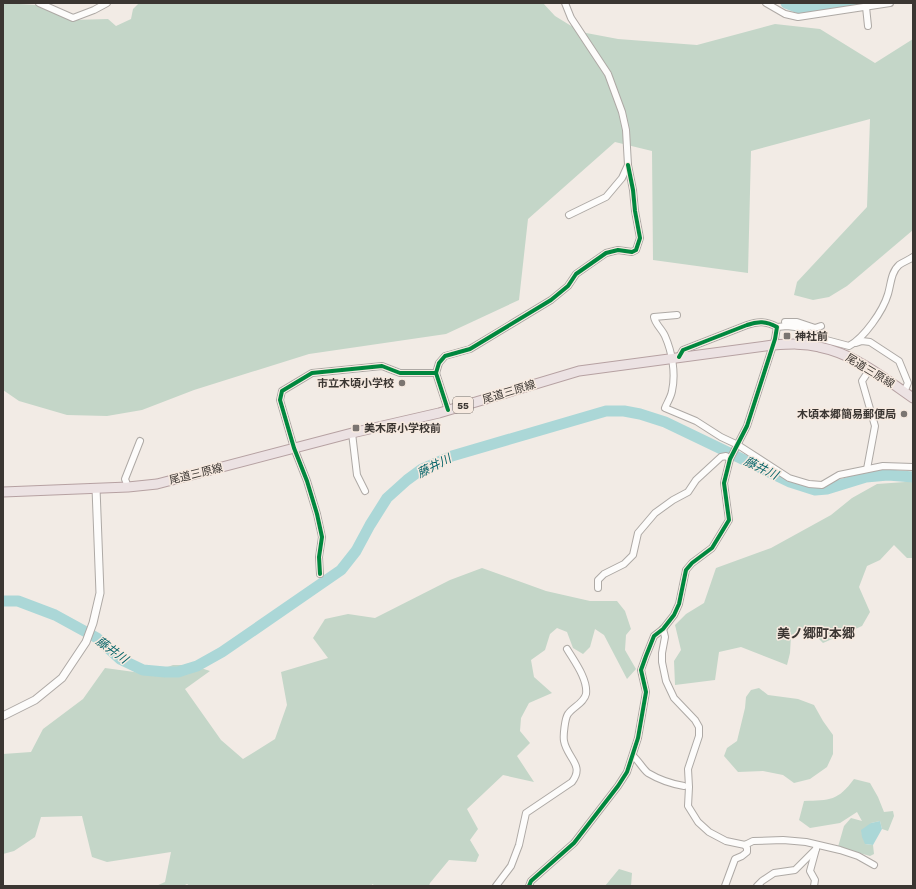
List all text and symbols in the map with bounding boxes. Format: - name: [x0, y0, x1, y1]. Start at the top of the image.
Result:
- place label: 神社前: [795, 330, 828, 343]
- marker: 神社前: [782, 331, 792, 341]
- street label: 尾道三原線: [843, 351, 897, 391]
- place label: 市立木頃小学校: [317, 377, 394, 390]
- marker: 市立木頃小学校: [397, 378, 407, 388]
- street label: 尾道三原線: [481, 378, 537, 406]
- road number: 55: [453, 397, 473, 413]
- place label: 木頃本郷簡易郵便局: [797, 408, 896, 421]
- marker: 木頃本郷簡易郵便局: [899, 409, 909, 419]
- place label: 美木原小学校前: [364, 422, 441, 435]
- marker: 美木原小学校前: [351, 423, 361, 433]
- water label: 藤井川: [415, 451, 455, 480]
- water label: 藤井川: [742, 454, 782, 483]
- street label: 尾道三原線: [168, 461, 224, 487]
- district label: 美ノ郷町本郷: [777, 626, 855, 641]
- water label: 藤井川: [93, 634, 132, 667]

